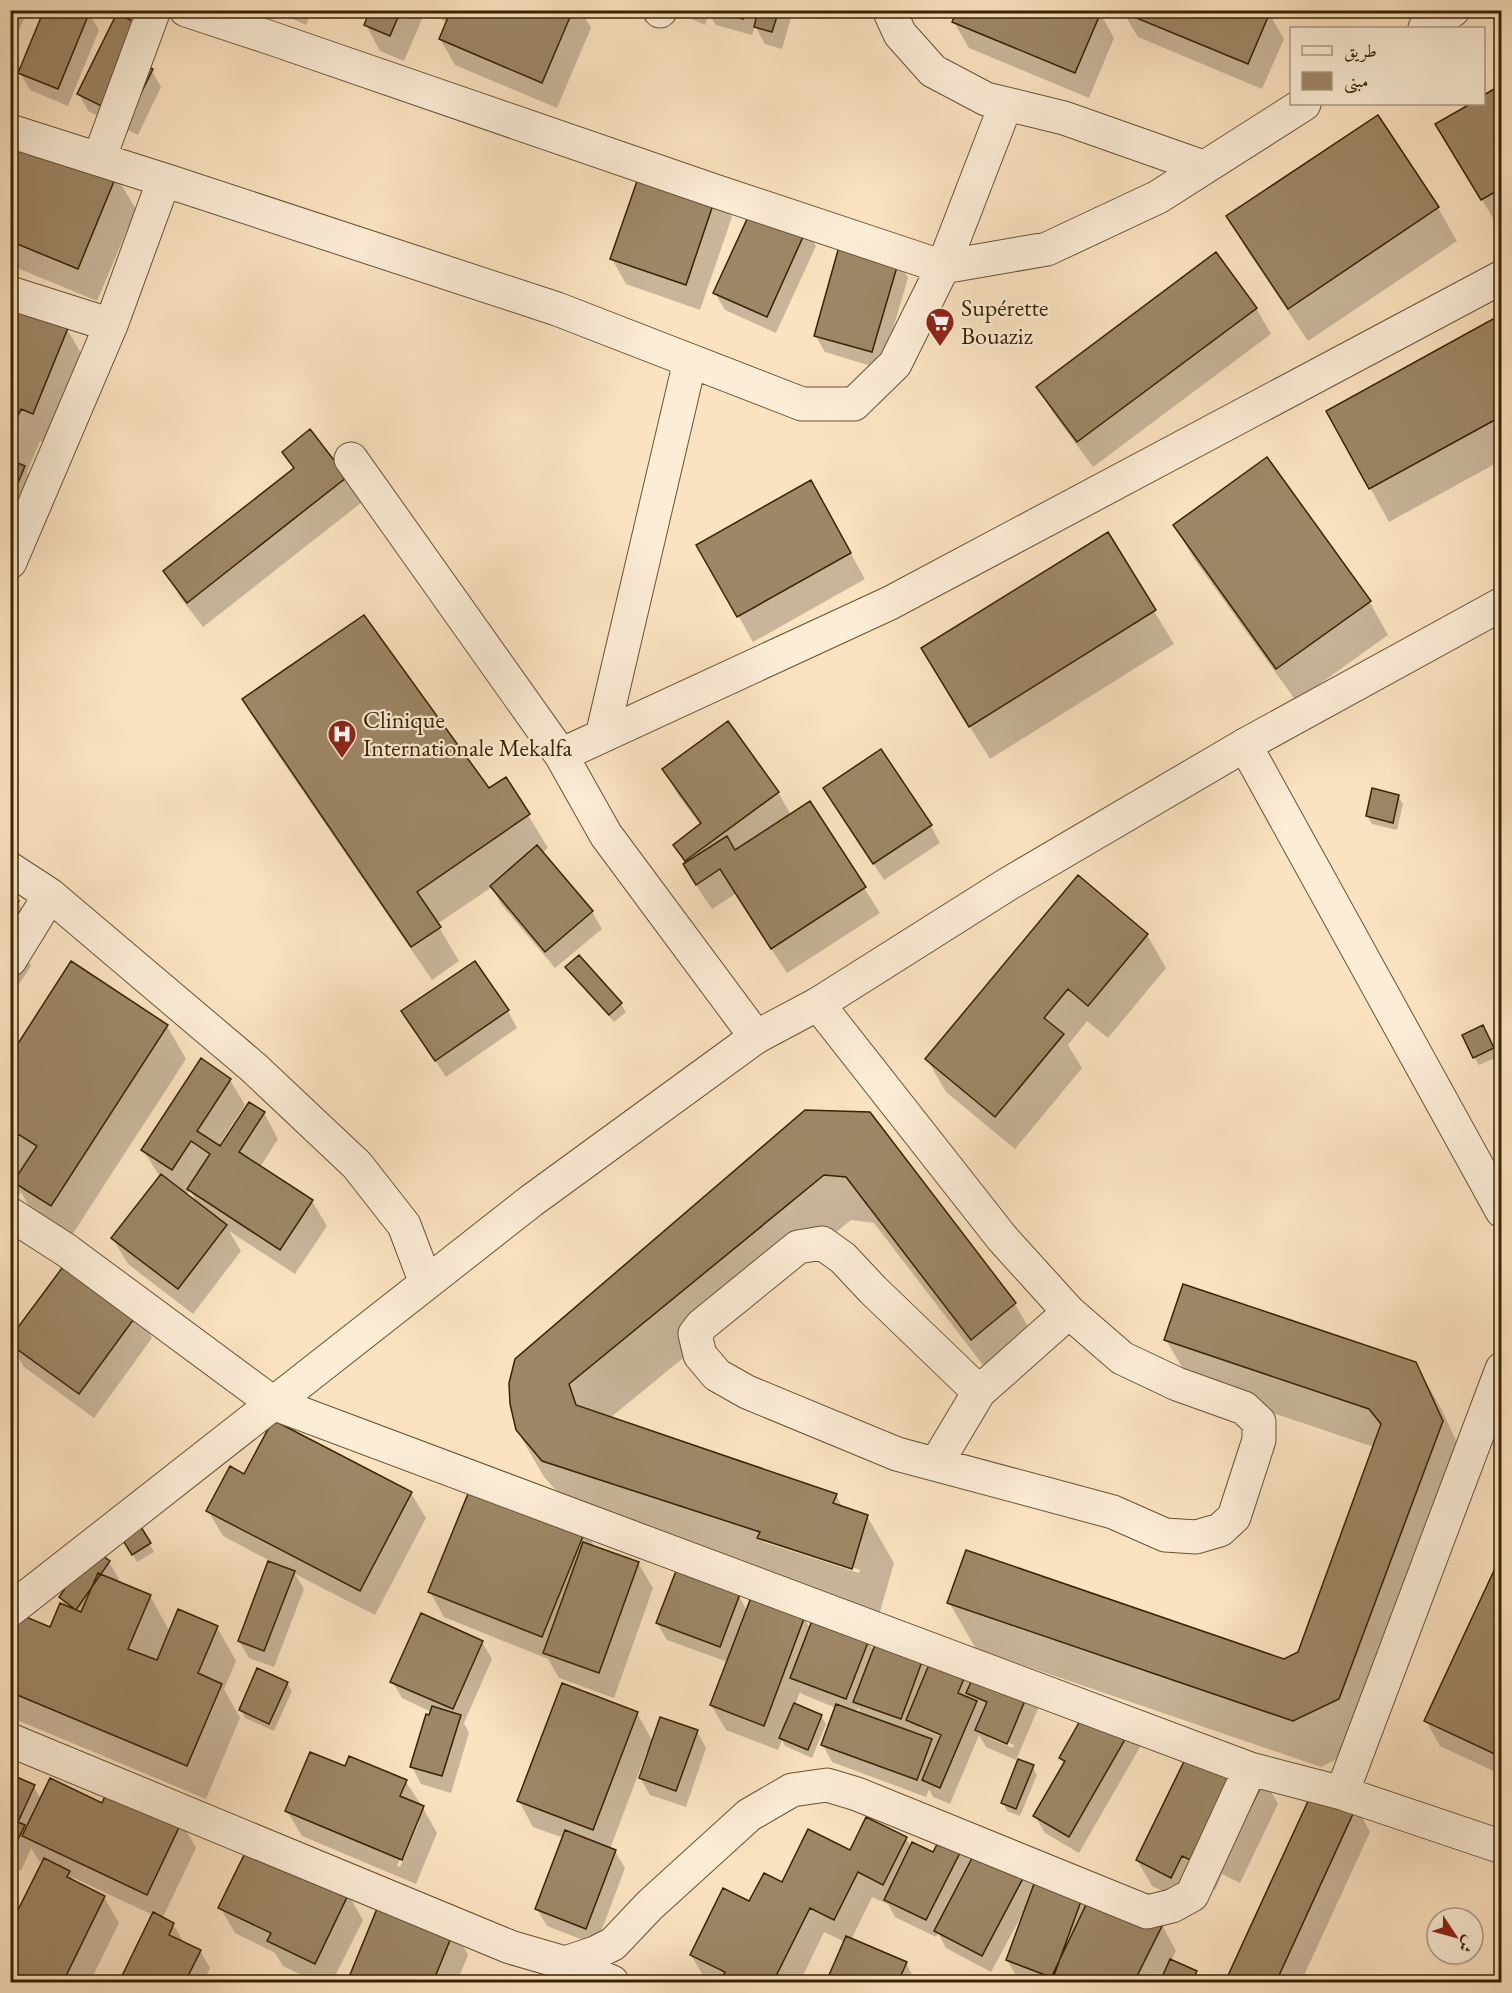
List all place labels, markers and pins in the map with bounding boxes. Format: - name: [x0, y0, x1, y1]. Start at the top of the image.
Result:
- place label: Supérette Bouaziz: [961, 292, 1048, 351]
- supermarket icon: Supérette Bouaziz: [924, 306, 956, 348]
- place label: Clinique Internationale Mekalfa: [363, 704, 573, 763]
- hospital icon: Clinique Internationale Mekalfa: [326, 718, 358, 760]

